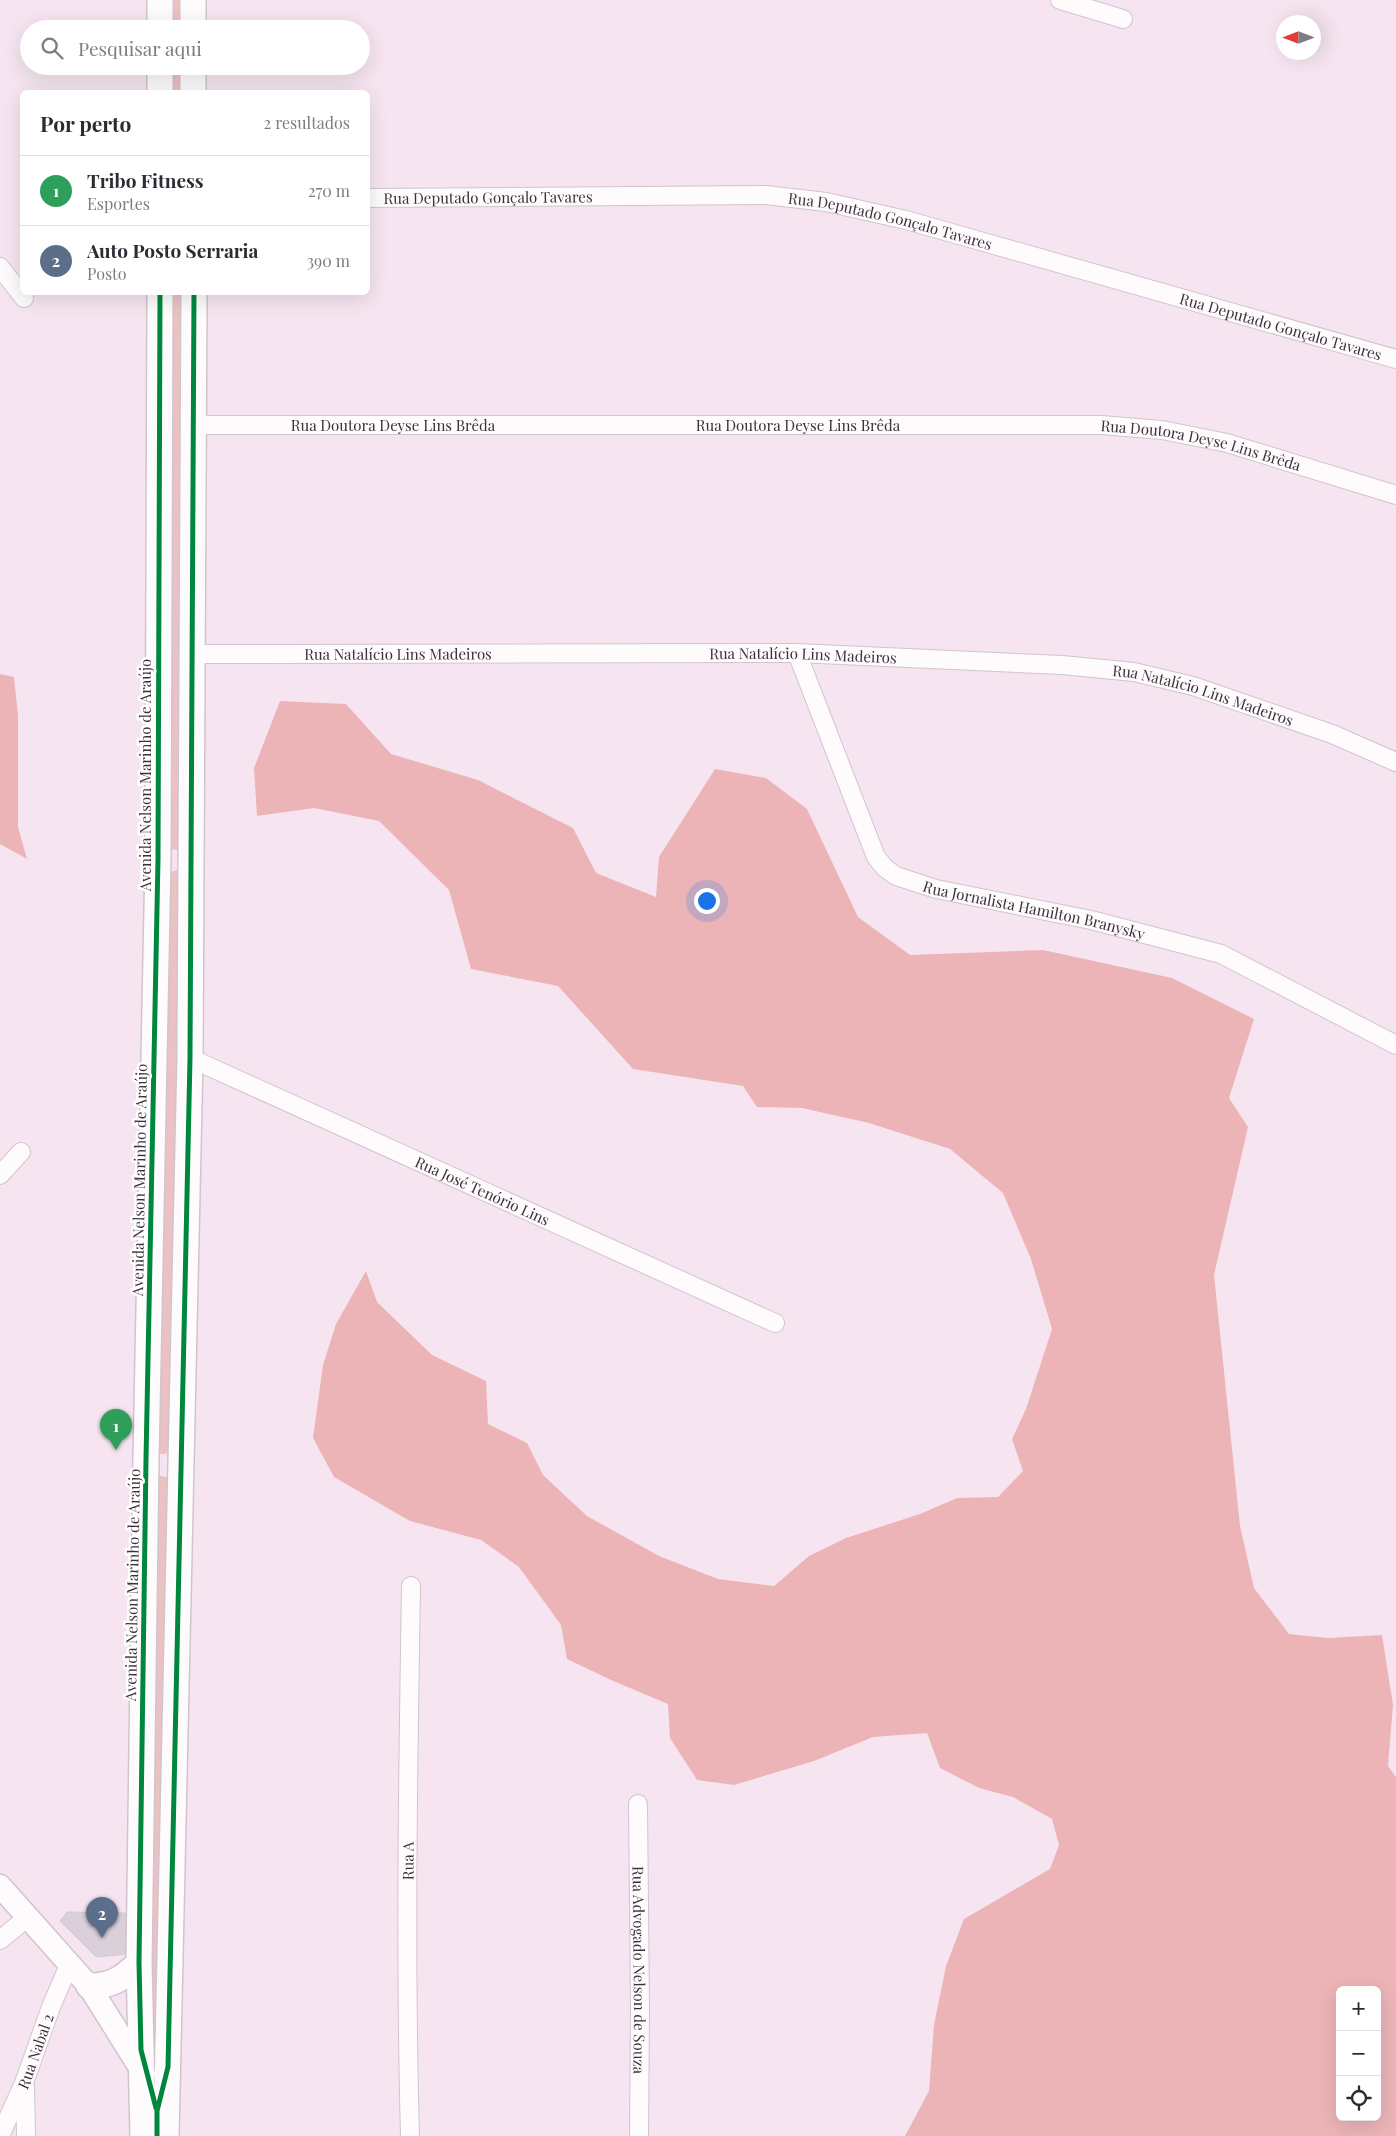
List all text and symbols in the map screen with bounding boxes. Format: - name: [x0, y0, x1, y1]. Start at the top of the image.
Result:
- north arrow: [1276, 15, 1321, 60]
- search box: [20, 20, 370, 75]
- icon: search: [38, 34, 66, 62]
- text: Pesquisar aqui: [78, 35, 202, 61]
- text: Por perto: [40, 109, 131, 137]
- text: 2 resultados: [264, 112, 350, 133]
- text: Tribo Fitness: [87, 167, 204, 193]
- text: 1: [53, 180, 59, 201]
- text: 270 m: [308, 180, 350, 201]
- street label: Rua Deputado Gonçalo Tavares: [383, 186, 593, 208]
- street label: Rua Deputado Gonçalo Tavares: [787, 188, 994, 254]
- text: Esportes: [87, 193, 150, 214]
- text: Auto Posto Serraria: [87, 237, 258, 263]
- text: 2: [52, 250, 60, 271]
- text: 390 m: [307, 250, 350, 271]
- text: Posto: [87, 263, 127, 284]
- street label: Rua Deputado Gonçalo Tavares: [1177, 288, 1384, 364]
- street label: Rua Doutora Deyse Lins Brêda: [291, 415, 496, 435]
- street label: Rua Doutora Deyse Lins Brêda: [696, 415, 901, 435]
- street label: Rua Doutora Deyse Lins Brêda: [1100, 415, 1304, 475]
- street label: Rua Natalício Lins Madeiros: [709, 643, 897, 668]
- street label: Rua Natalício Lins Madeiros: [304, 644, 492, 664]
- street label: Avenida Nelson Marinho de Araújo: [135, 659, 155, 892]
- street label: Rua Natalício Lins Madeiros: [1112, 660, 1296, 730]
- street label: Rua Jornalista Hamilton Branysky: [921, 875, 1148, 944]
- your location: [694, 888, 720, 914]
- street label: Avenida Nelson Marinho de Araújo: [127, 1064, 151, 1297]
- street label: Rua José Tenório Lins: [412, 1151, 553, 1230]
- pin: 1: [100, 1409, 132, 1450]
- street label: Avenida Nelson Marinho de Araújo: [120, 1469, 144, 1702]
- street label: Rua A: [397, 1841, 418, 1880]
- street label: Rua Advogado Nelson de Souza: [629, 1866, 650, 2075]
- pin: 2: [86, 1897, 118, 1938]
- map controls: [1336, 1986, 1381, 2121]
- button: +: [1336, 1986, 1381, 2031]
- street label: Rua Nabal 2: [13, 2011, 58, 2092]
- button: −: [1336, 2031, 1381, 2076]
- button: locate: [1336, 2076, 1381, 2121]

